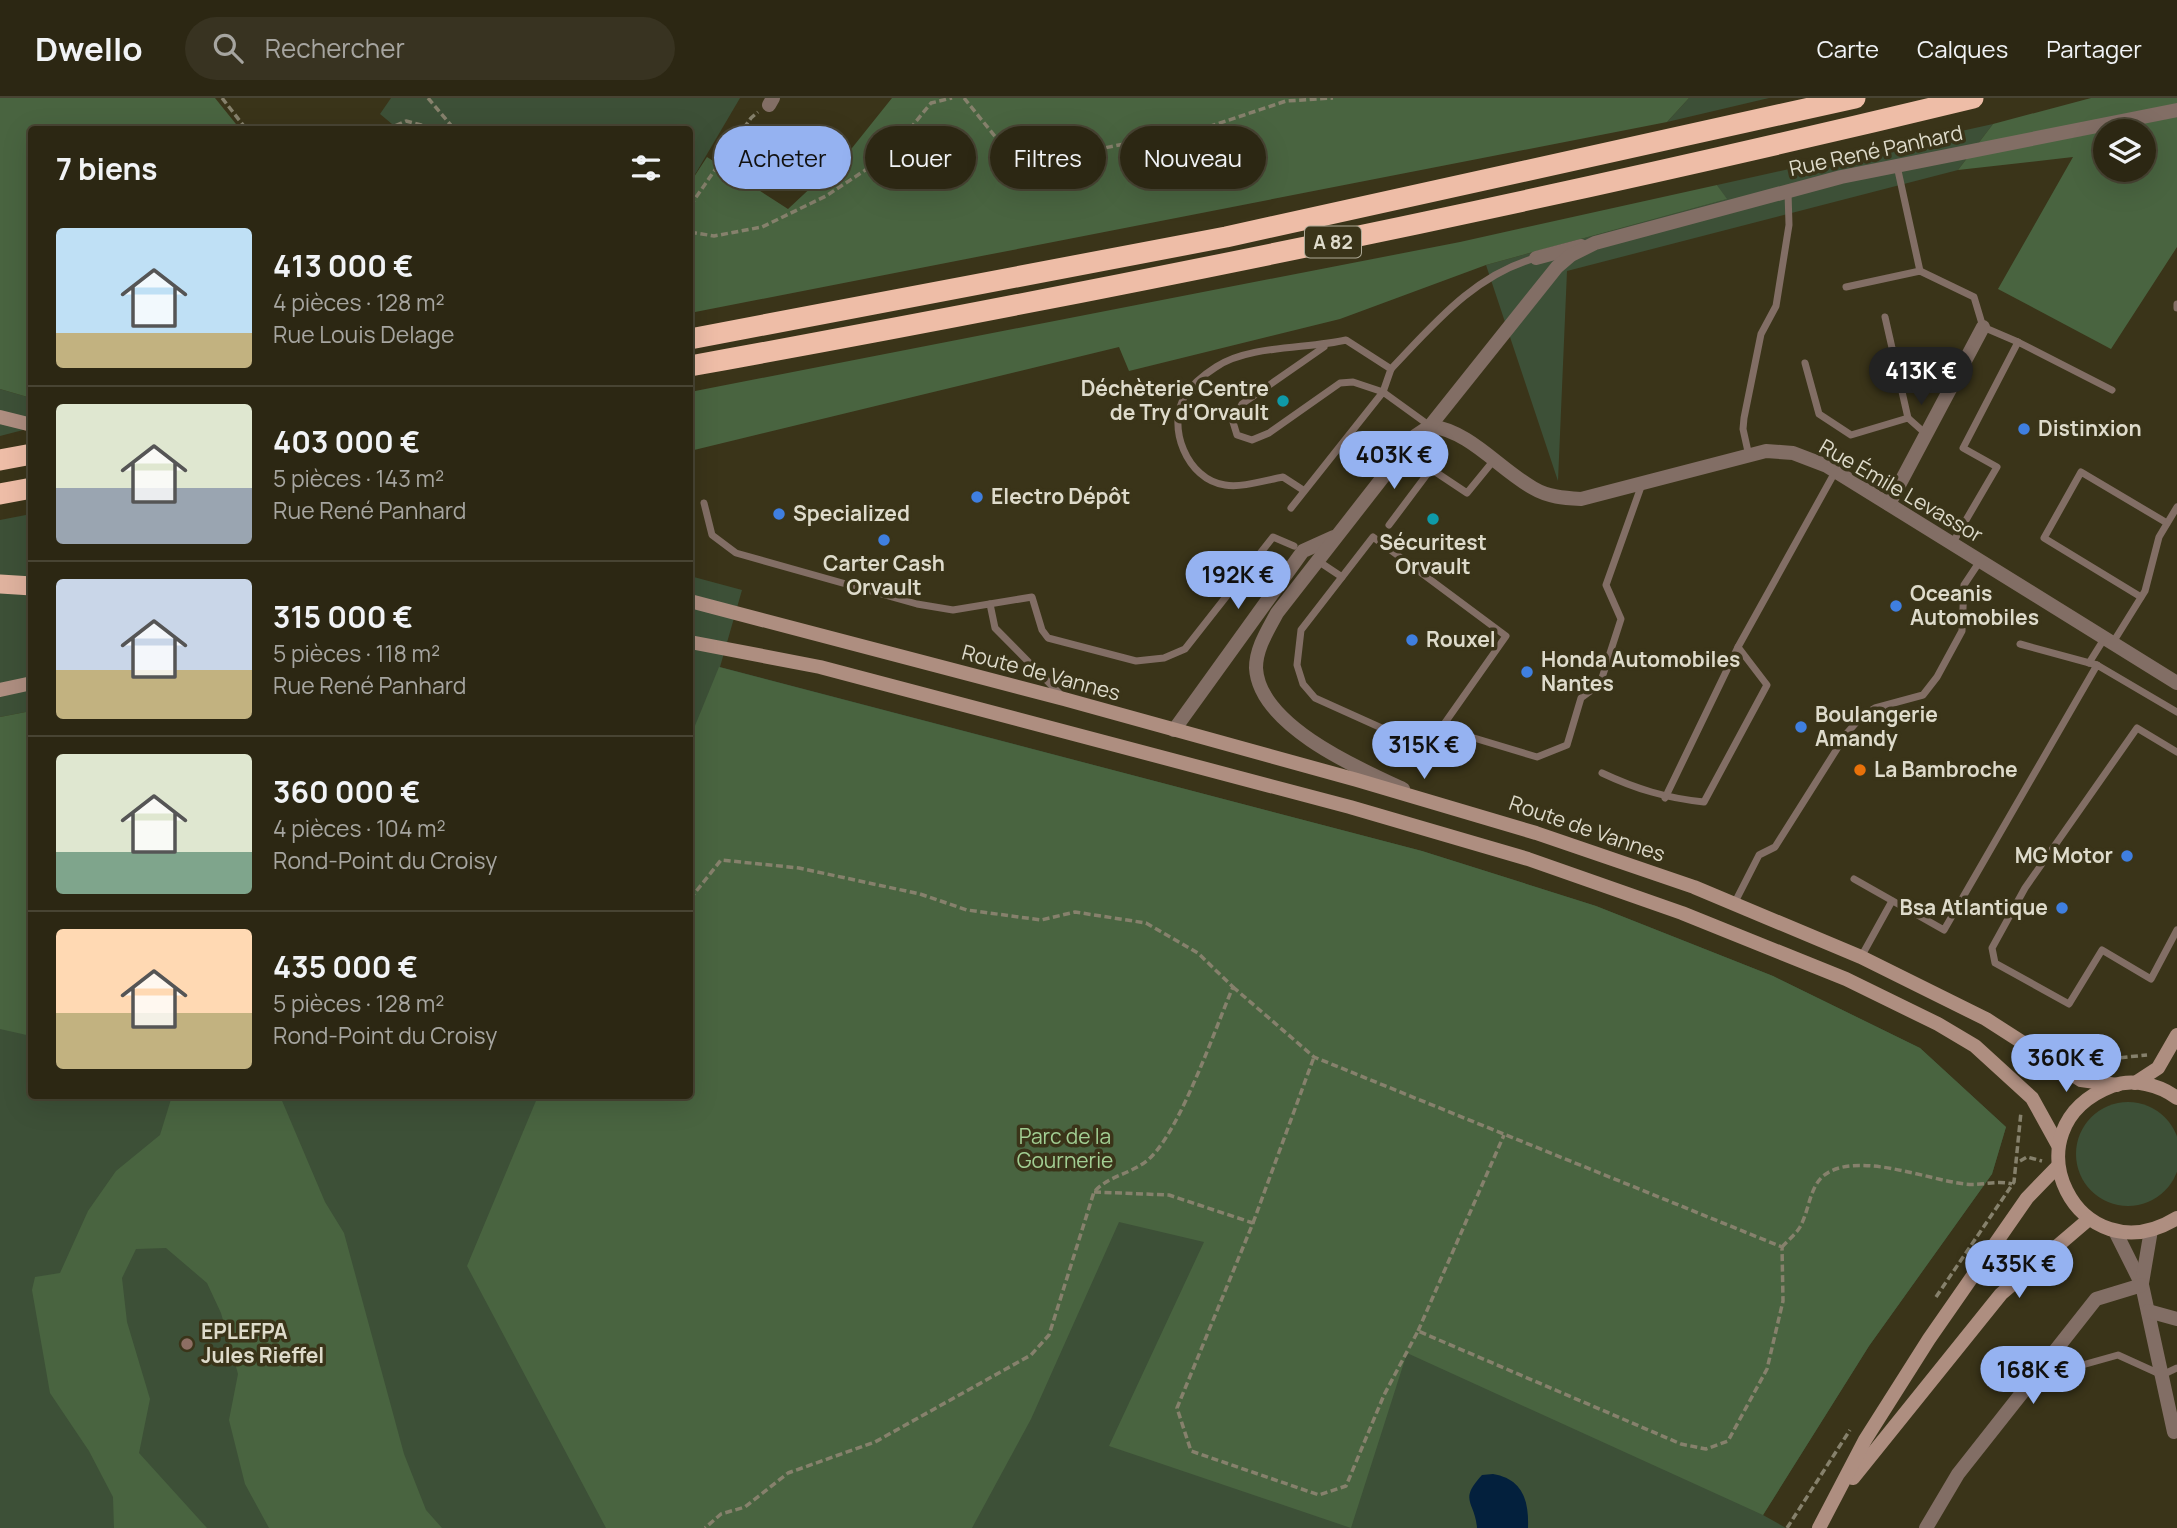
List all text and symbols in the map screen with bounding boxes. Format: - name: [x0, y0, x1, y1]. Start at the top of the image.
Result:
- search box: [185, 17, 675, 80]
- text: Dwello: [35, 26, 143, 71]
- icon: search: [209, 29, 247, 67]
- text: Rechercher: [265, 30, 405, 66]
- text: Carte: [1817, 32, 1879, 65]
- text: Calques: [1917, 32, 2008, 65]
- text: Partager: [2046, 32, 2142, 65]
- street label: Rue René Panhard: [1786, 118, 1965, 182]
- map controls: [2093, 119, 2156, 182]
- button: layers: [2093, 119, 2156, 182]
- chip: Acheter: [714, 126, 851, 189]
- chip: Louer: [865, 126, 976, 189]
- chip: Filtres: [990, 126, 1106, 189]
- chip: Nouveau: [1120, 126, 1266, 189]
- text: 7 biens: [56, 148, 158, 189]
- icon: filters: [627, 149, 665, 187]
- road number: A 82: [1305, 226, 1361, 258]
- text: 413 000 €: [273, 245, 414, 286]
- icon: home: [112, 256, 196, 340]
- text: 4 pièces · 128 m²: [273, 286, 445, 318]
- text: Rue Louis Delage: [273, 318, 454, 350]
- pin: 413K €: [1864, 348, 1978, 407]
- text: 413K €: [1885, 354, 1957, 386]
- place label: Déchèterie Centre de Try d'Orvault: [1081, 374, 1269, 426]
- marker: Déchèterie Centre de Try d'Orvault: [1275, 393, 1291, 409]
- place label: Distinxion: [2038, 414, 2142, 442]
- text: 403 000 €: [273, 421, 420, 462]
- marker: Distinxion: [2016, 421, 2032, 437]
- icon: home: [112, 432, 196, 516]
- pin: 403K €: [1337, 432, 1451, 491]
- street label: Rue Émile Levassor: [1815, 432, 1989, 549]
- text: 403K €: [1355, 438, 1433, 470]
- text: 5 pièces · 143 m²: [273, 462, 444, 494]
- place label: Electro Dépôt: [991, 482, 1130, 510]
- marker: Electro Dépôt: [969, 489, 985, 505]
- text: Rue René Panhard: [273, 494, 466, 526]
- place label: Specialized: [793, 499, 910, 527]
- marker: Specialized: [771, 506, 787, 522]
- marker: Sécuritest Orvault: [1425, 511, 1441, 527]
- place label: Sécuritest Orvault: [1379, 528, 1487, 580]
- marker: Carter Cash Orvault: [876, 532, 892, 548]
- place label: Carter Cash Orvault: [823, 549, 945, 601]
- pin: 192K €: [1181, 552, 1295, 611]
- text: 192K €: [1202, 558, 1274, 590]
- place label: Oceanis Automobiles: [1910, 579, 2039, 631]
- text: 315 000 €: [273, 596, 413, 637]
- marker: Oceanis Automobiles: [1888, 598, 1904, 614]
- icon: home: [112, 607, 196, 691]
- place label: Rouxel: [1426, 625, 1496, 653]
- marker: Rouxel: [1404, 632, 1420, 648]
- text: 5 pièces · 118 m²: [273, 637, 440, 669]
- street label: Route de Vannes: [959, 637, 1124, 707]
- place label: Honda Automobiles Nantes: [1541, 645, 1740, 697]
- marker: Honda Automobiles Nantes: [1519, 664, 1535, 680]
- text: Rue René Panhard: [273, 669, 466, 701]
- place label: Boulangerie Amandy: [1815, 700, 1938, 752]
- marker: Boulangerie Amandy: [1793, 719, 1809, 735]
- pin: 315K €: [1367, 722, 1481, 781]
- text: 315K €: [1388, 728, 1460, 760]
- place label: La Bambroche: [1874, 755, 2018, 783]
- marker: La Bambroche: [1852, 762, 1868, 778]
- text: 360 000 €: [273, 771, 421, 812]
- icon: home: [112, 782, 196, 866]
- street label: Route de Vannes: [1506, 788, 1669, 868]
- text: 4 pièces · 104 m²: [273, 812, 446, 844]
- place label: MG Motor: [2015, 841, 2113, 869]
- text: Rond-Point du Croisy: [273, 844, 497, 876]
- marker: MG Motor: [2119, 848, 2135, 864]
- place label: Bsa Atlantique: [1899, 893, 2048, 921]
- marker: Bsa Atlantique: [2054, 900, 2070, 916]
- text: 435 000 €: [273, 946, 418, 987]
- icon: home: [112, 957, 196, 1041]
- text: 5 pièces · 128 m²: [273, 987, 444, 1019]
- text: Rond-Point du Croisy: [273, 1019, 497, 1051]
- pin: 360K €: [2009, 1034, 2123, 1094]
- text: 360K €: [2027, 1041, 2105, 1073]
- park label: Parc de la Gournerie: [1017, 1122, 1113, 1174]
- pin: 435K €: [1962, 1240, 2076, 1300]
- text: 435K €: [1981, 1247, 2057, 1279]
- place label: EPLEFPA Jules Rieffel: [201, 1317, 324, 1369]
- marker: EPLEFPA Jules Rieffel: [179, 1336, 195, 1352]
- pin: 168K €: [1976, 1346, 2090, 1406]
- text: 168K €: [1996, 1353, 2070, 1385]

